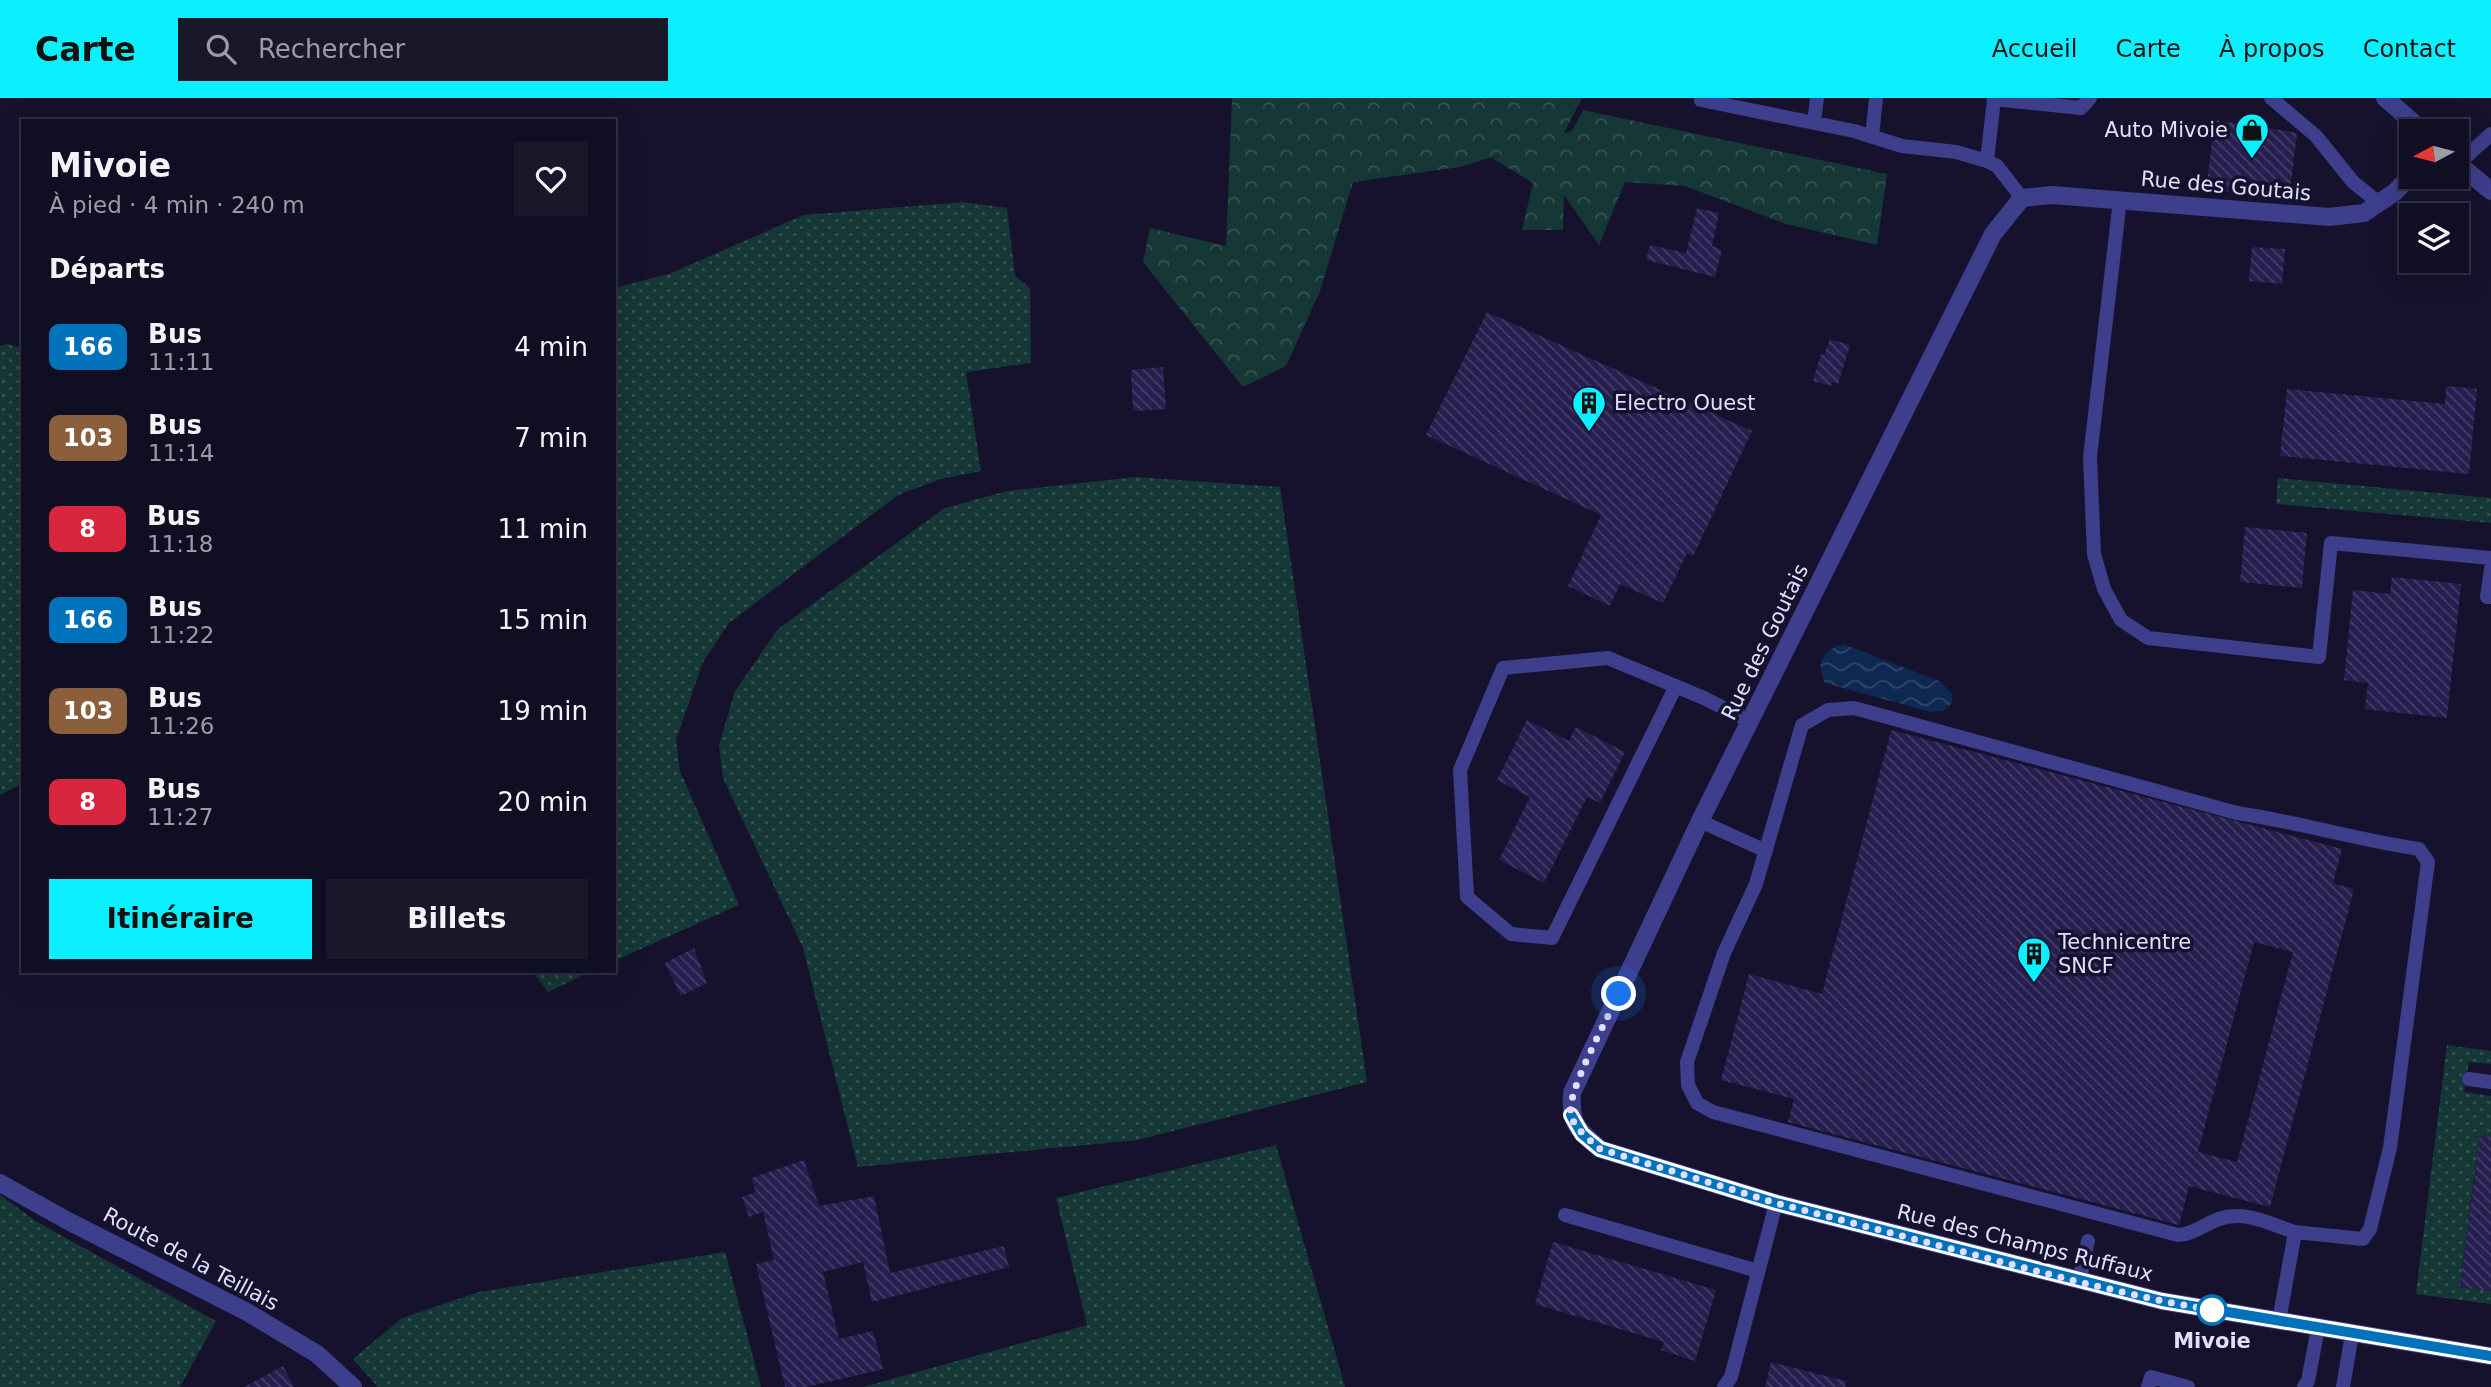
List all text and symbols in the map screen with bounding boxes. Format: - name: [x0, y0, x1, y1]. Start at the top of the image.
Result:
- search box: [178, 18, 668, 81]
- text: Carte: [35, 30, 136, 69]
- icon: search: [202, 30, 240, 68]
- text: Rechercher: [258, 34, 405, 64]
- text: Accueil: [1992, 35, 2077, 63]
- text: Carte: [2115, 35, 2181, 63]
- text: À propos: [2219, 35, 2325, 63]
- text: Contact: [2363, 35, 2456, 63]
- shop icon: Auto Mivoie: [2233, 111, 2271, 160]
- place label: Auto Mivoie: [2105, 118, 2228, 142]
- north arrow: [2399, 119, 2469, 189]
- map controls: [2399, 119, 2469, 273]
- button: heart: [514, 142, 588, 216]
- text: Mivoie: [49, 146, 171, 185]
- street label: Rue des Goutais: [2140, 167, 2312, 205]
- text: À pied · 4 min · 240 m: [49, 192, 305, 218]
- button: layers: [2399, 203, 2469, 273]
- text: Départs: [49, 254, 165, 284]
- text: Bus: [148, 319, 202, 349]
- text: 4 min: [514, 332, 588, 362]
- text: 166: [63, 333, 113, 361]
- text: 11:11: [148, 349, 214, 375]
- building icon: Electro Ouest: [1570, 384, 1608, 433]
- place label: Electro Ouest: [1614, 391, 1755, 415]
- text: Bus: [148, 410, 202, 440]
- text: 7 min: [514, 423, 588, 453]
- text: 103: [63, 424, 113, 452]
- text: 11:14: [148, 440, 214, 466]
- text: Bus: [147, 501, 201, 531]
- text: 11 min: [498, 514, 588, 544]
- text: 8: [79, 515, 96, 543]
- text: 11:18: [147, 531, 213, 557]
- street label: Rue des Goutais: [1717, 560, 1813, 724]
- text: Bus: [148, 592, 202, 622]
- text: 15 min: [498, 605, 588, 635]
- text: 166: [63, 606, 113, 634]
- text: 11:22: [148, 622, 214, 648]
- text: Bus: [148, 683, 202, 713]
- text: 19 min: [498, 696, 588, 726]
- text: 103: [63, 697, 113, 725]
- text: 11:26: [148, 713, 214, 739]
- text: Bus: [147, 774, 201, 804]
- text: 20 min: [498, 787, 588, 817]
- text: 8: [79, 788, 96, 816]
- text: 11:27: [147, 804, 213, 830]
- button: Itinéraire: [49, 879, 312, 959]
- button: Billets: [326, 879, 588, 959]
- place label: Technicentre SNCF: [2057, 930, 2191, 978]
- building icon: Technicentre SNCF: [2015, 935, 2053, 984]
- your location: [1601, 976, 1636, 1011]
- street label: Rue des Champs Ruffaux: [1895, 1200, 2155, 1286]
- street label: Route de la Teillais: [99, 1203, 283, 1315]
- marker: Mivoie: [2197, 1295, 2227, 1325]
- place label: Mivoie: [2173, 1329, 2251, 1353]

